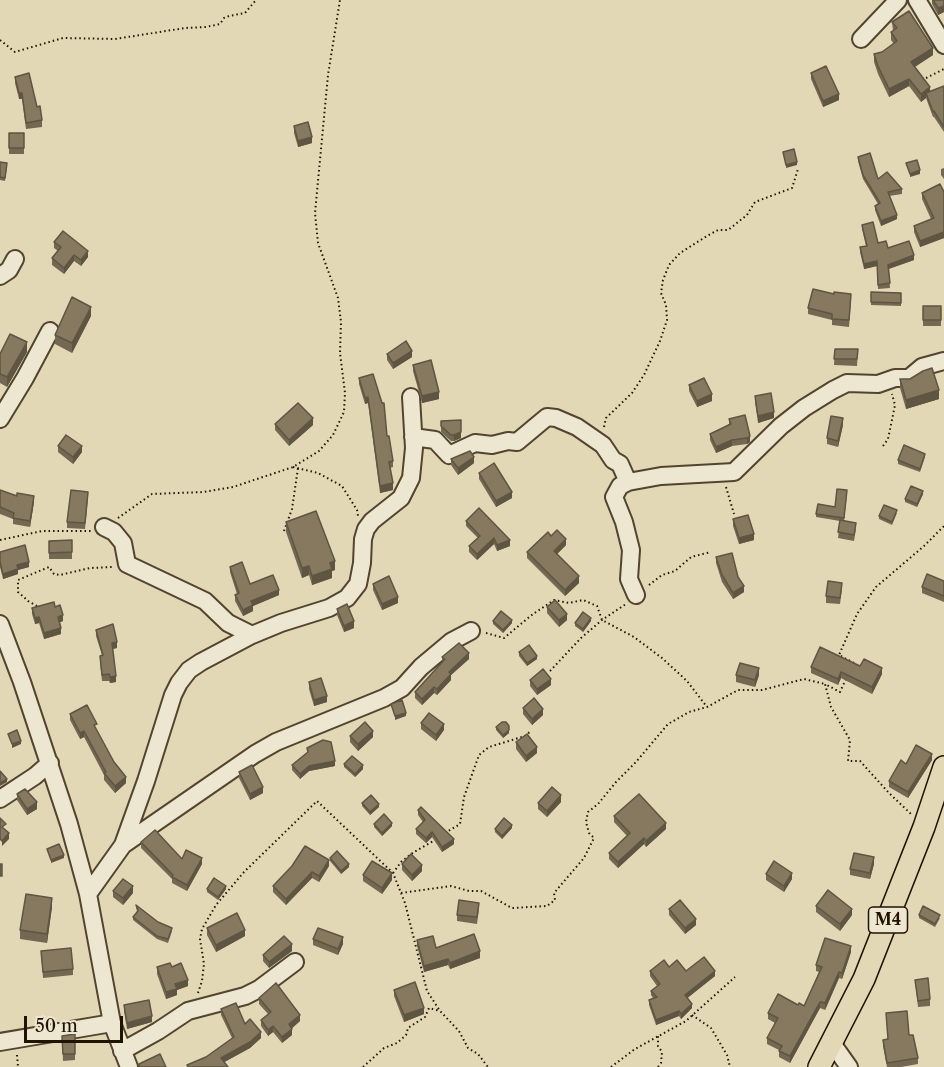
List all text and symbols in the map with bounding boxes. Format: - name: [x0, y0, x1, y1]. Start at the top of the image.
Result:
- road number: M4: [868, 907, 908, 933]
- scale bar: [27, 1004, 126, 1042]
- text: 50 m: [35, 1015, 78, 1037]

